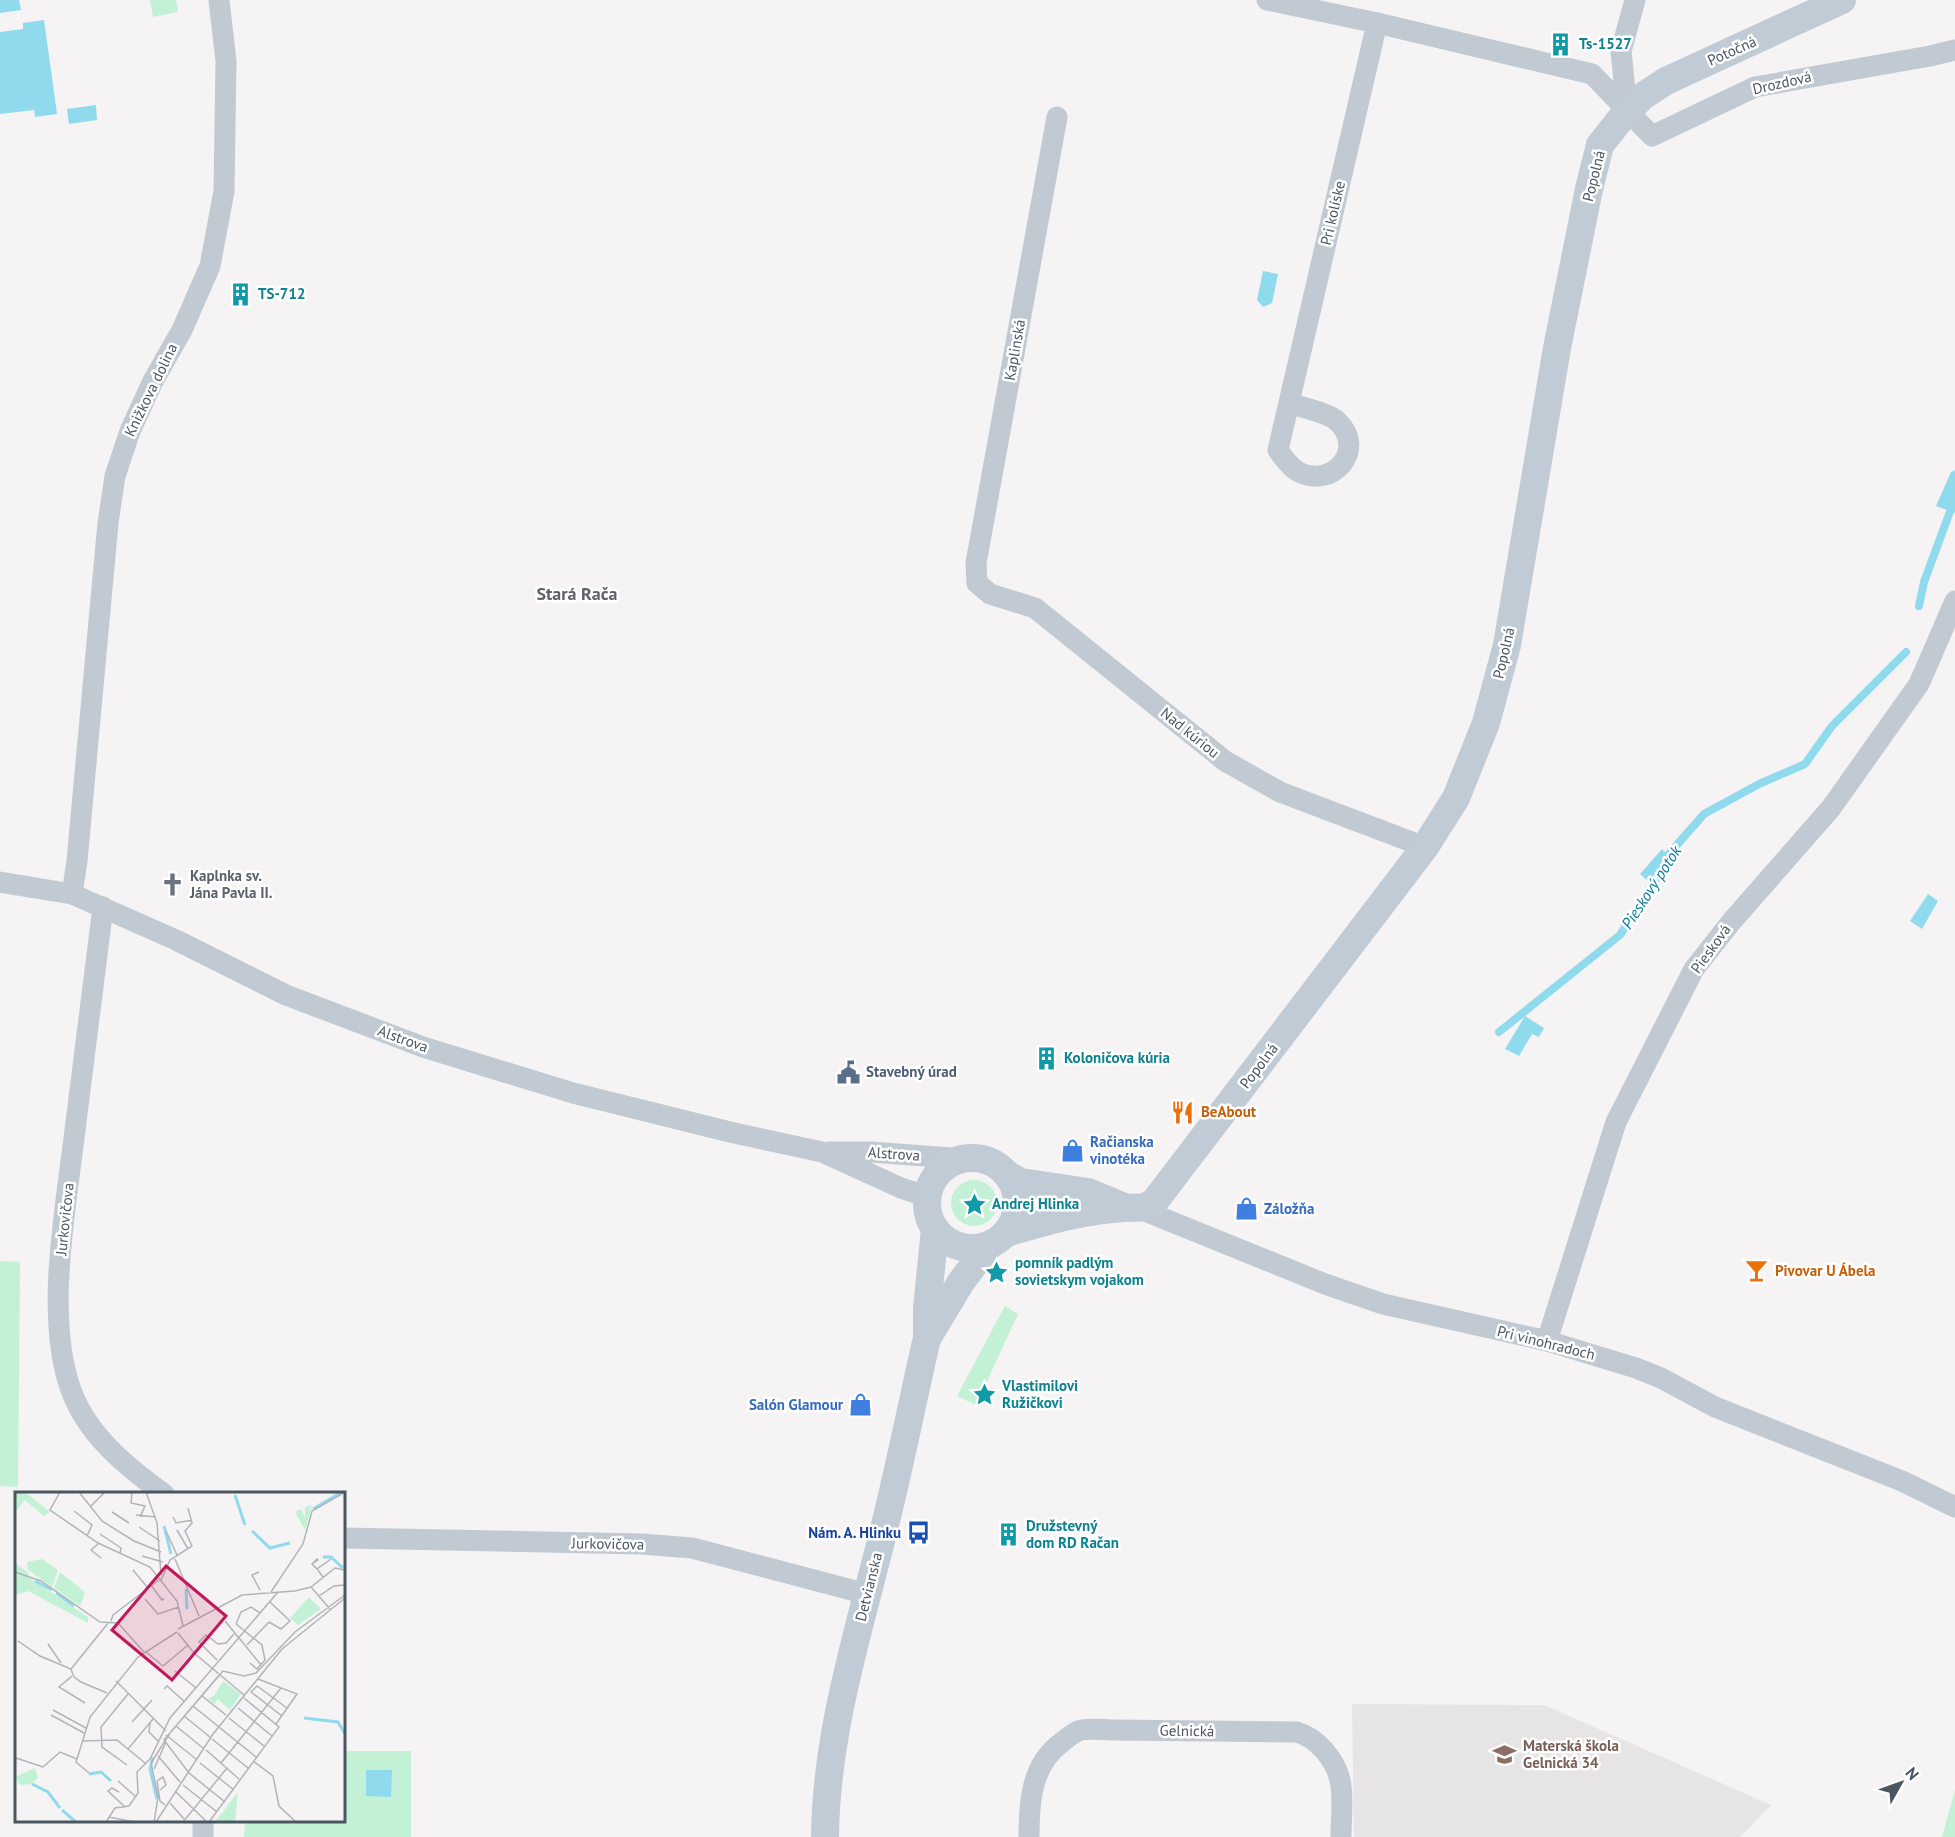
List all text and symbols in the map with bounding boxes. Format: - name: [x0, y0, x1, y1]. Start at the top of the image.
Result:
- building icon: Ts-1527: [1548, 31, 1574, 57]
- street label: Potočná: [1705, 31, 1759, 70]
- place label: Ts-1527: [1579, 34, 1632, 53]
- street label: Drozdová: [1751, 67, 1813, 99]
- street label: Popolná: [1578, 148, 1609, 203]
- street label: Pri kolíske: [1316, 179, 1349, 247]
- building icon: TS-712: [227, 281, 253, 307]
- place label: TS-712: [258, 284, 305, 303]
- street label: Kaplinská: [1000, 318, 1029, 382]
- street label: Knižkova dolina: [120, 340, 181, 439]
- district label: Stará Rača: [536, 582, 618, 605]
- street label: Popolná: [1488, 625, 1519, 680]
- street label: Nad kúriou: [1157, 703, 1224, 762]
- water label: Pieskový potok: [1617, 841, 1686, 932]
- place label: Kaplnka sv. Jána Pavla II.: [189, 866, 273, 902]
- church icon: Kaplnka sv. Jána Pavla II.: [159, 872, 185, 898]
- street label: Piesková: [1686, 921, 1735, 977]
- street label: Alstrova: [375, 1021, 431, 1056]
- street label: Popolná: [1235, 1039, 1282, 1092]
- building icon: Koloničova kúria: [1033, 1045, 1059, 1071]
- place label: Koloničova kúria: [1064, 1048, 1170, 1067]
- public building icon: Stavebný úrad: [835, 1059, 861, 1085]
- place label: Stavebný úrad: [866, 1062, 957, 1081]
- restaurant icon: BeAbout: [1170, 1099, 1196, 1125]
- place label: BeAbout: [1201, 1102, 1257, 1121]
- place label: Račianska vinotéka: [1089, 1132, 1154, 1168]
- shop icon: Račianska vinotéka: [1059, 1138, 1085, 1164]
- street label: Alstrova: [867, 1142, 921, 1165]
- street label: Jurkovičova: [51, 1182, 78, 1257]
- place icon: Andrej Hlinka: [961, 1191, 987, 1217]
- place label: Andrej Hlinka: [992, 1194, 1079, 1213]
- shop icon: Záložňa: [1233, 1196, 1259, 1222]
- place label: Záložňa: [1264, 1199, 1314, 1218]
- place label: pomník padlým sovietskym vojakom: [1015, 1253, 1144, 1289]
- bar icon: Pivovar U Ábela: [1744, 1258, 1770, 1284]
- place icon: pomník padlým sovietskym vojakom: [984, 1259, 1010, 1285]
- place label: Pivovar U Ábela: [1775, 1261, 1875, 1280]
- street label: Pri vinohradoch: [1495, 1321, 1597, 1364]
- place label: Vlastimilovi Ružičkovi: [1001, 1376, 1078, 1412]
- place icon: Vlastimilovi Ružičkovi: [971, 1382, 997, 1408]
- shop icon: Salón Glamour: [848, 1392, 874, 1418]
- place label: Salón Glamour: [749, 1395, 844, 1414]
- inset map: [15, 1492, 345, 1822]
- place label: Družstevný dom RD Račan: [1026, 1516, 1119, 1552]
- bus stop icon: Nám. A. Hlinku: [906, 1520, 932, 1546]
- building icon: Družstevný dom RD Račan: [995, 1522, 1021, 1548]
- place label: Nám. A. Hlinku: [808, 1523, 901, 1542]
- street label: Jurkovičova: [571, 1533, 644, 1554]
- street label: Detvianska: [851, 1550, 886, 1623]
- street label: Gelnická: [1159, 1721, 1215, 1740]
- place label: Materská škola Gelnická 34: [1523, 1736, 1619, 1772]
- school or university icon: Materská škola Gelnická 34: [1492, 1742, 1518, 1768]
- north arrow: [1871, 1753, 1931, 1813]
- text: N: [1901, 1763, 1924, 1784]

